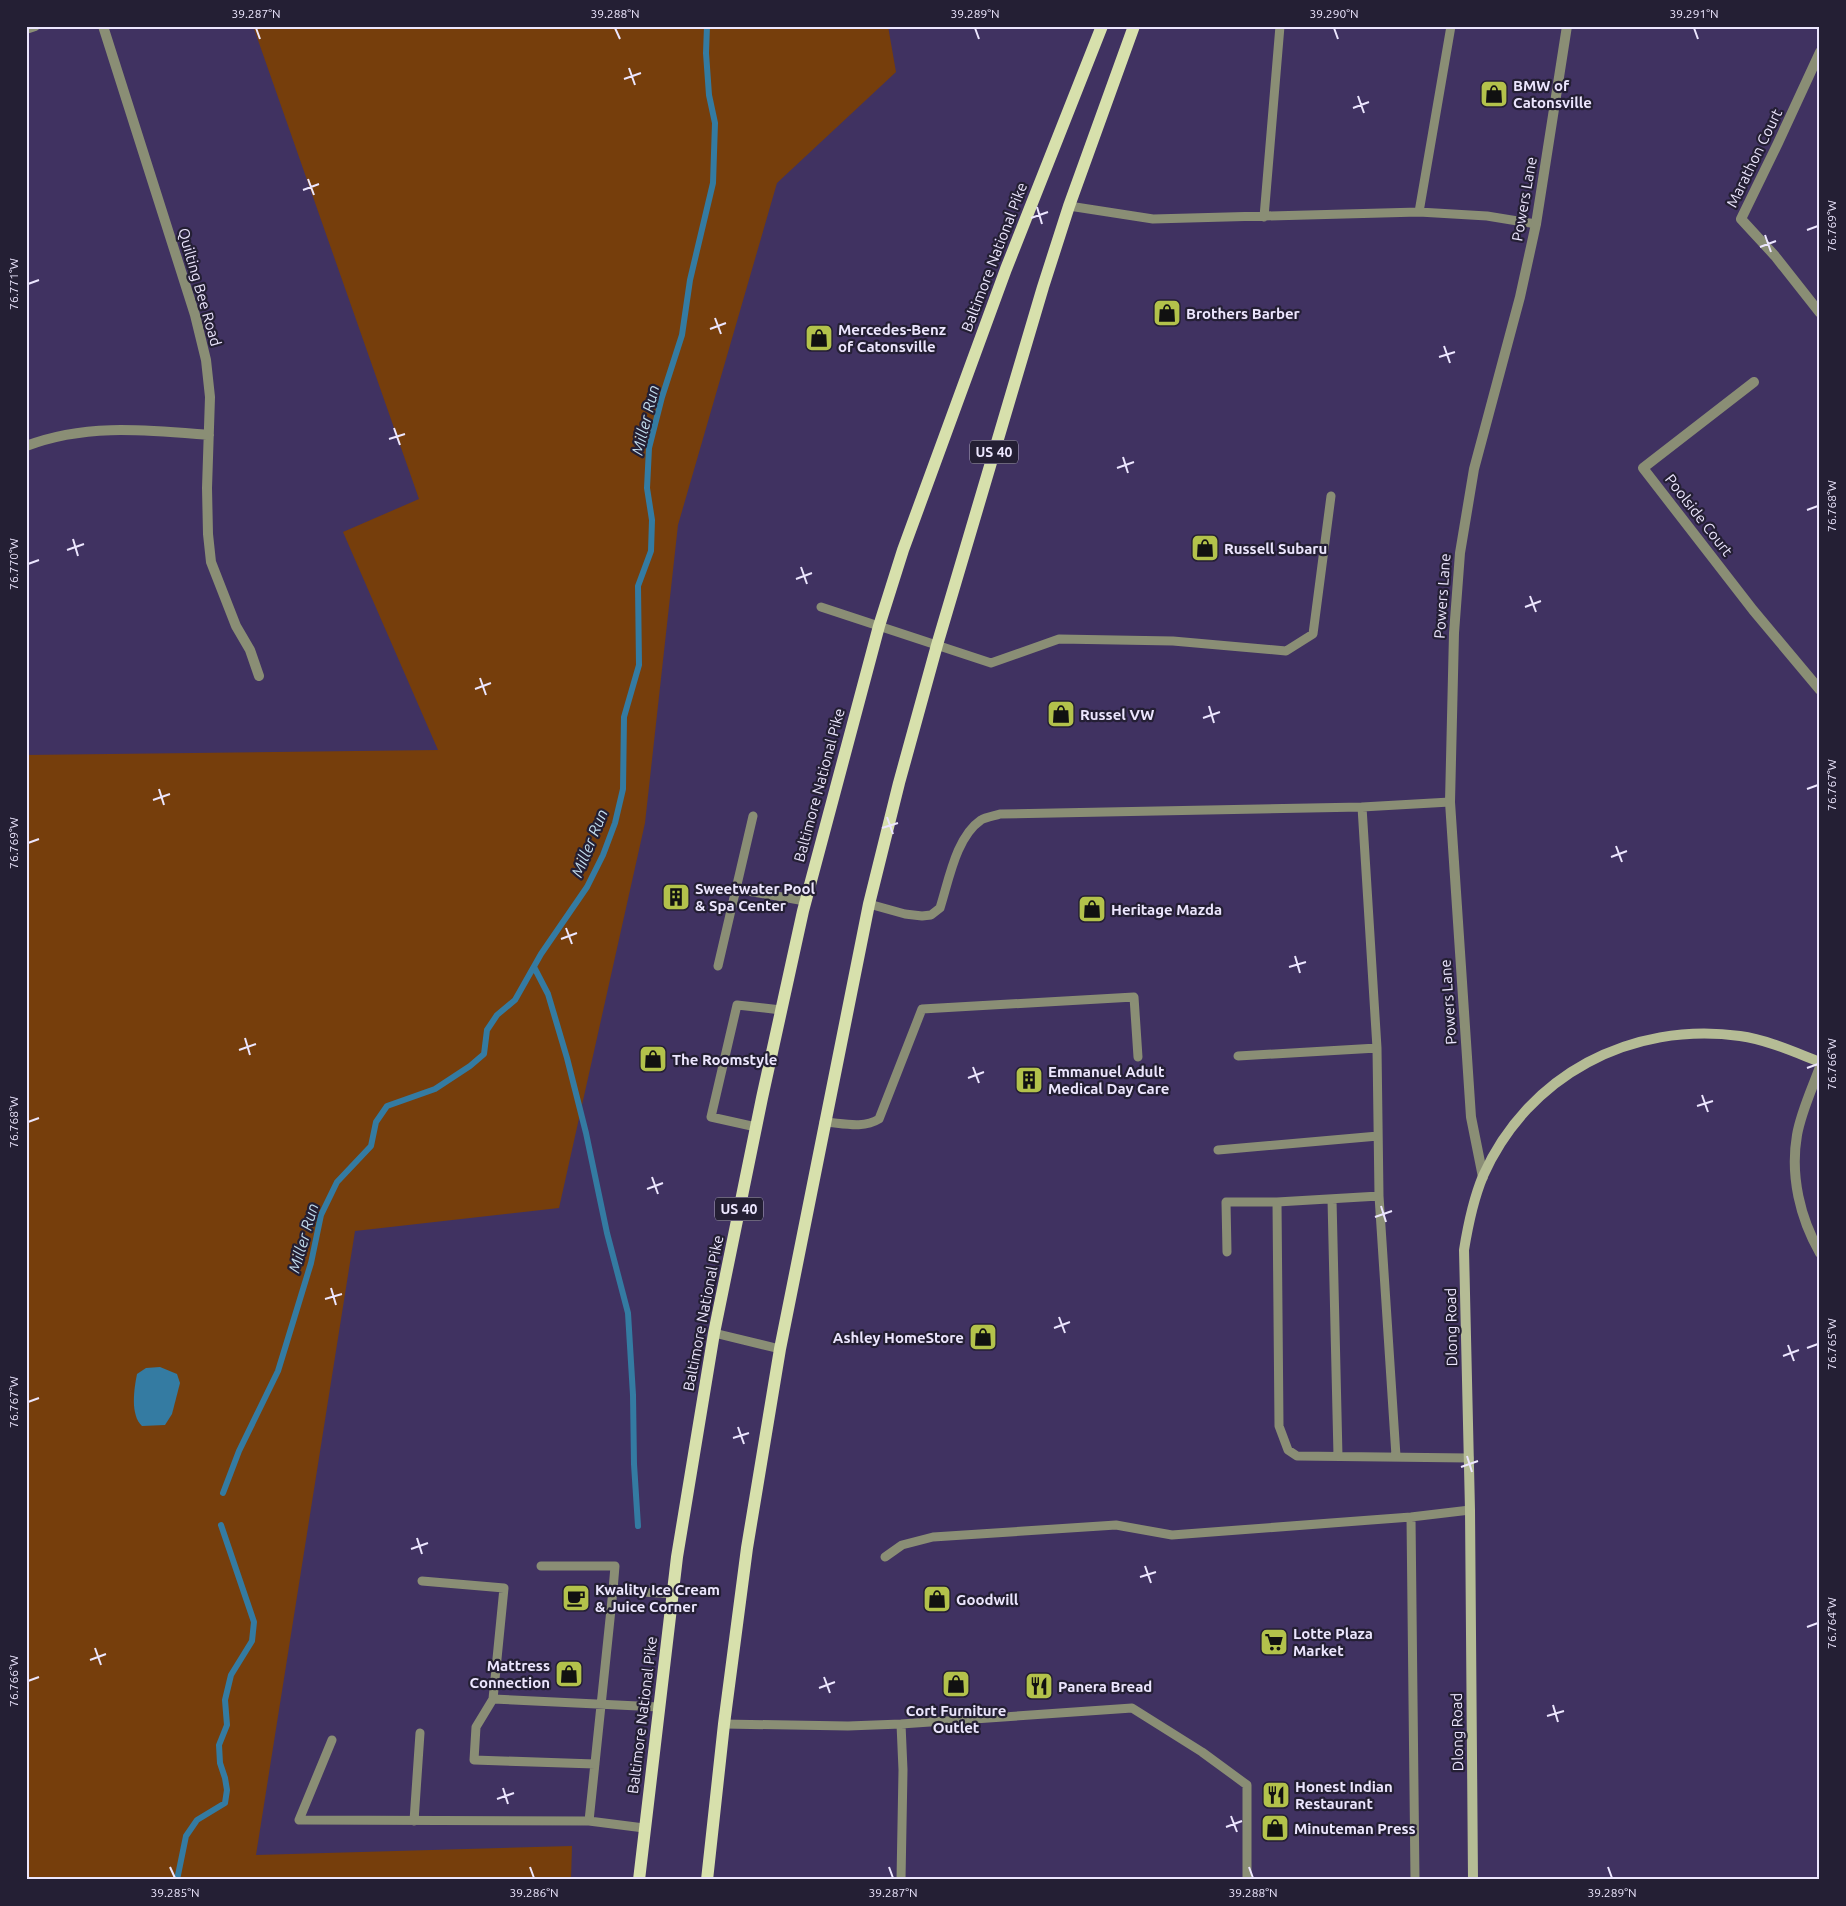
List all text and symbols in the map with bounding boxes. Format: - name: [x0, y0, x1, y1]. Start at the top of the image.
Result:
- text: 39.287°N: [231, 7, 281, 20]
- text: 39.288°N: [590, 7, 640, 20]
- text: 39.289°N: [950, 7, 1000, 20]
- text: 39.290°N: [1309, 7, 1359, 20]
- text: 39.291°N: [1669, 7, 1719, 20]
- place label: BMW of Catonsville: [1513, 77, 1592, 111]
- shop icon: BMW of Catonsville: [1479, 79, 1509, 109]
- street label: Marathon Court: [1723, 106, 1785, 210]
- street label: Powers Lane: [1508, 156, 1540, 242]
- street label: Baltimore National Pike: [958, 180, 1030, 334]
- text: 76.769°W: [1825, 200, 1838, 252]
- street label: Quilting Bee Road: [175, 226, 225, 348]
- text: 76.771°W: [7, 258, 20, 310]
- shop icon: Brothers Barber: [1152, 298, 1182, 328]
- place label: Brothers Barber: [1186, 305, 1301, 322]
- place label: Mercedes-Benz of Catonsville: [838, 321, 946, 355]
- shop icon: Mercedes-Benz of Catonsville: [804, 323, 834, 353]
- water label: Miller Run: [628, 383, 662, 457]
- road number: US 40: [970, 441, 1018, 464]
- street label: Poolside Court: [1662, 471, 1736, 559]
- text: 76.768°W: [1825, 480, 1838, 532]
- shop icon: Russell Subaru: [1190, 533, 1220, 563]
- text: 76.770°W: [7, 538, 20, 590]
- place label: Russell Subaru: [1224, 540, 1327, 557]
- street label: Powers Lane: [1431, 553, 1453, 639]
- shop icon: Russel VW: [1046, 699, 1076, 729]
- street label: Baltimore National Pike: [790, 706, 848, 864]
- place label: Russel VW: [1080, 706, 1154, 723]
- text: 76.767°W: [1825, 759, 1838, 811]
- water label: Miller Run: [567, 806, 611, 880]
- text: 76.769°W: [7, 817, 20, 869]
- place label: Sweetwater Pool & Spa Center: [695, 880, 816, 914]
- building icon: Sweetwater Pool & Spa Center: [661, 882, 691, 912]
- shop icon: Heritage Mazda: [1077, 894, 1107, 924]
- place label: Heritage Mazda: [1111, 901, 1222, 918]
- street label: Powers Lane: [1437, 959, 1459, 1045]
- text: 76.766°W: [1825, 1038, 1838, 1090]
- shop icon: The Roomstyle: [638, 1044, 668, 1074]
- place label: The Roomstyle: [672, 1051, 777, 1068]
- place label: Emmanuel Adult Medical Day Care: [1048, 1063, 1169, 1097]
- building icon: Emmanuel Adult Medical Day Care: [1014, 1065, 1044, 1095]
- text: 76.768°W: [7, 1096, 20, 1148]
- road number: US 40: [715, 1198, 763, 1220]
- water label: Miller Run: [284, 1201, 322, 1275]
- street label: Baltimore National Pike: [680, 1234, 726, 1392]
- street label: Dlong Road: [1442, 1288, 1460, 1366]
- text: 76.765°W: [1825, 1318, 1838, 1370]
- shop icon: Ashley HomeStore: [968, 1322, 998, 1352]
- place label: Ashley HomeStore: [833, 1329, 964, 1346]
- text: 76.767°W: [7, 1376, 20, 1428]
- place label: Kwality Ice Cream & Juice Corner: [595, 1581, 720, 1615]
- cafe icon: Kwality Ice Cream & Juice Corner: [561, 1583, 591, 1613]
- shop icon: Goodwill: [922, 1584, 952, 1614]
- place label: Goodwill: [956, 1591, 1019, 1608]
- text: 76.764°W: [1825, 1597, 1838, 1649]
- place label: Lotte Plaza Market: [1293, 1625, 1373, 1659]
- supermarket icon: Lotte Plaza Market: [1259, 1627, 1289, 1657]
- street label: Baltimore National Pike: [624, 1635, 660, 1795]
- text: 76.766°W: [7, 1655, 20, 1707]
- place label: Mattress Connection: [470, 1657, 550, 1691]
- shop icon: Mattress Connection: [554, 1659, 584, 1689]
- shop icon: Cort Furniture Outlet: [941, 1669, 971, 1699]
- restaurant icon: Panera Bread: [1024, 1671, 1054, 1701]
- place label: Panera Bread: [1058, 1678, 1152, 1695]
- street label: Dlong Road: [1448, 1693, 1466, 1771]
- place label: Cort Furniture Outlet: [906, 1702, 1006, 1736]
- place label: Honest Indian Restaurant: [1295, 1778, 1393, 1812]
- restaurant icon: Honest Indian Restaurant: [1261, 1780, 1291, 1810]
- shop icon: Minuteman Press: [1260, 1813, 1290, 1843]
- place label: Minuteman Press: [1294, 1820, 1416, 1837]
- text: 39.285°N: [150, 1886, 200, 1899]
- text: 39.286°N: [509, 1886, 559, 1899]
- text: 39.287°N: [868, 1886, 918, 1899]
- text: 39.288°N: [1228, 1886, 1278, 1899]
- text: 39.289°N: [1587, 1886, 1637, 1899]

